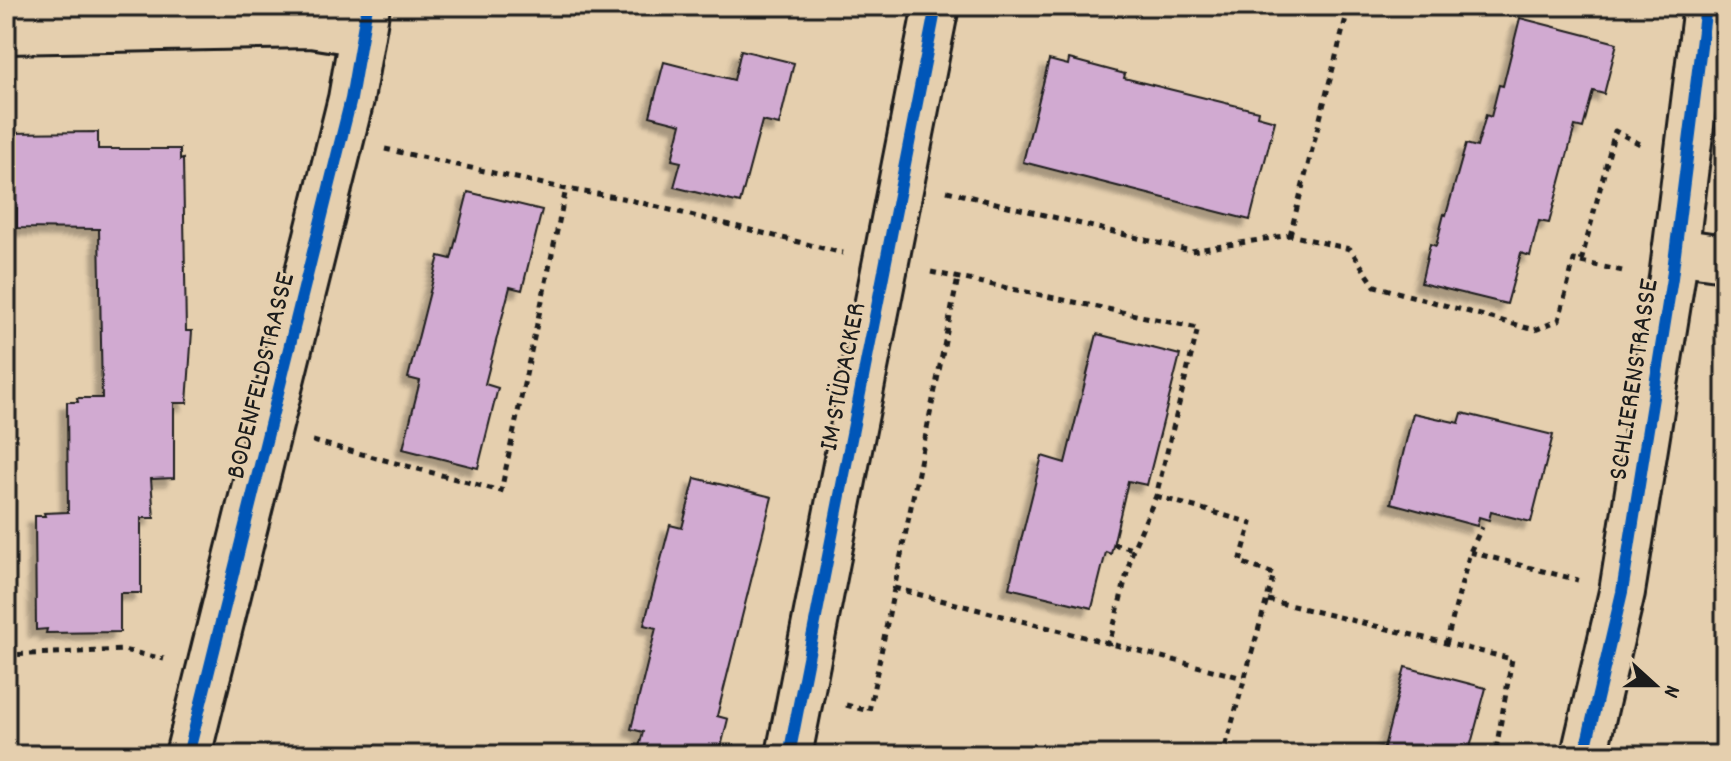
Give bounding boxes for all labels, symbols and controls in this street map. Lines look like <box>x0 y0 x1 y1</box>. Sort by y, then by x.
street label: BODENFELDSTRASSE <box>218 269 308 484</box>
street label: SCHLIERENSTRASSE <box>1600 276 1672 483</box>
street label: IM STÜDACKER <box>811 299 879 455</box>
north arrow <box>1615 645 1695 725</box>
text: N <box>1654 680 1687 702</box>

